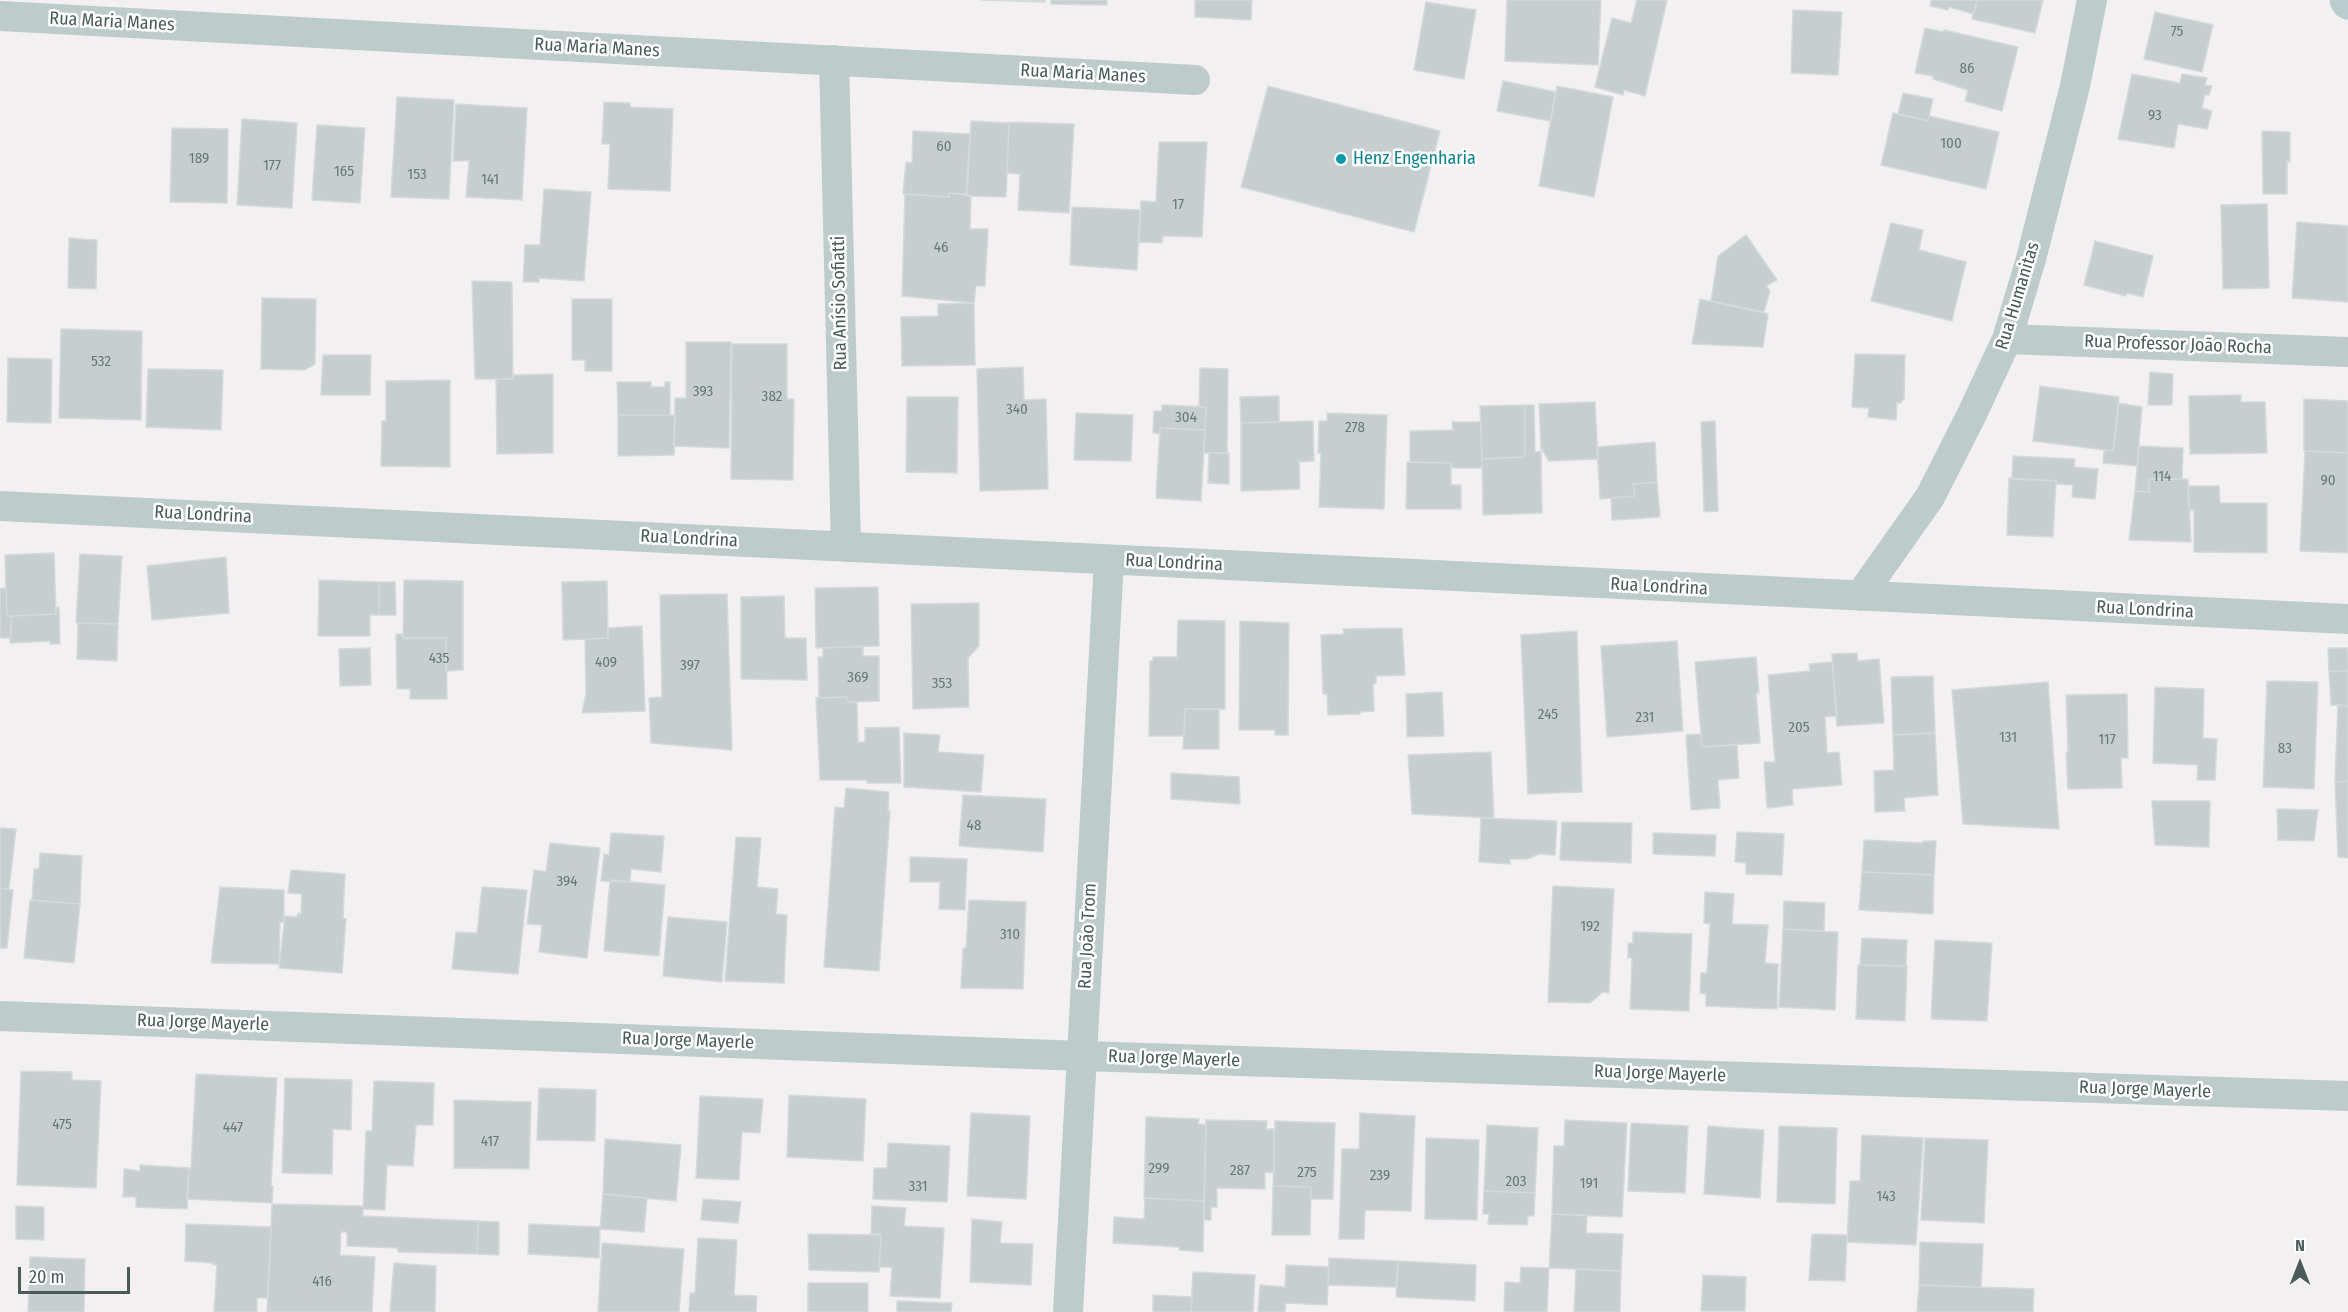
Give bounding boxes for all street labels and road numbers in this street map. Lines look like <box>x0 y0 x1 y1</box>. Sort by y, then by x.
street label: Rua Maria Manes <box>49 8 175 36</box>
street label: Rua Maria Manes <box>534 34 660 62</box>
street label: Rua Maria Manes <box>1020 60 1146 88</box>
street label: Rua Anísio Sofiatti <box>828 236 852 370</box>
street label: Rua Humanitas <box>1991 240 2045 352</box>
street label: Rua Professor João Rocha <box>2084 331 2272 359</box>
street label: Rua Londrina <box>154 502 252 528</box>
street label: Rua Londrina <box>640 526 738 552</box>
street label: Rua Londrina <box>1125 550 1223 576</box>
street label: Rua Londrina <box>1610 574 1708 600</box>
street label: Rua Londrina <box>2096 597 2194 623</box>
street label: Rua João Trom <box>1074 883 1102 989</box>
street label: Rua Jorge Mayerle <box>137 1010 269 1036</box>
street label: Rua Jorge Mayerle <box>622 1028 754 1054</box>
street label: Rua Jorge Mayerle <box>1108 1046 1240 1072</box>
street label: Rua Jorge Mayerle <box>1594 1061 1726 1087</box>
street label: Rua Jorge Mayerle <box>2079 1077 2211 1103</box>

